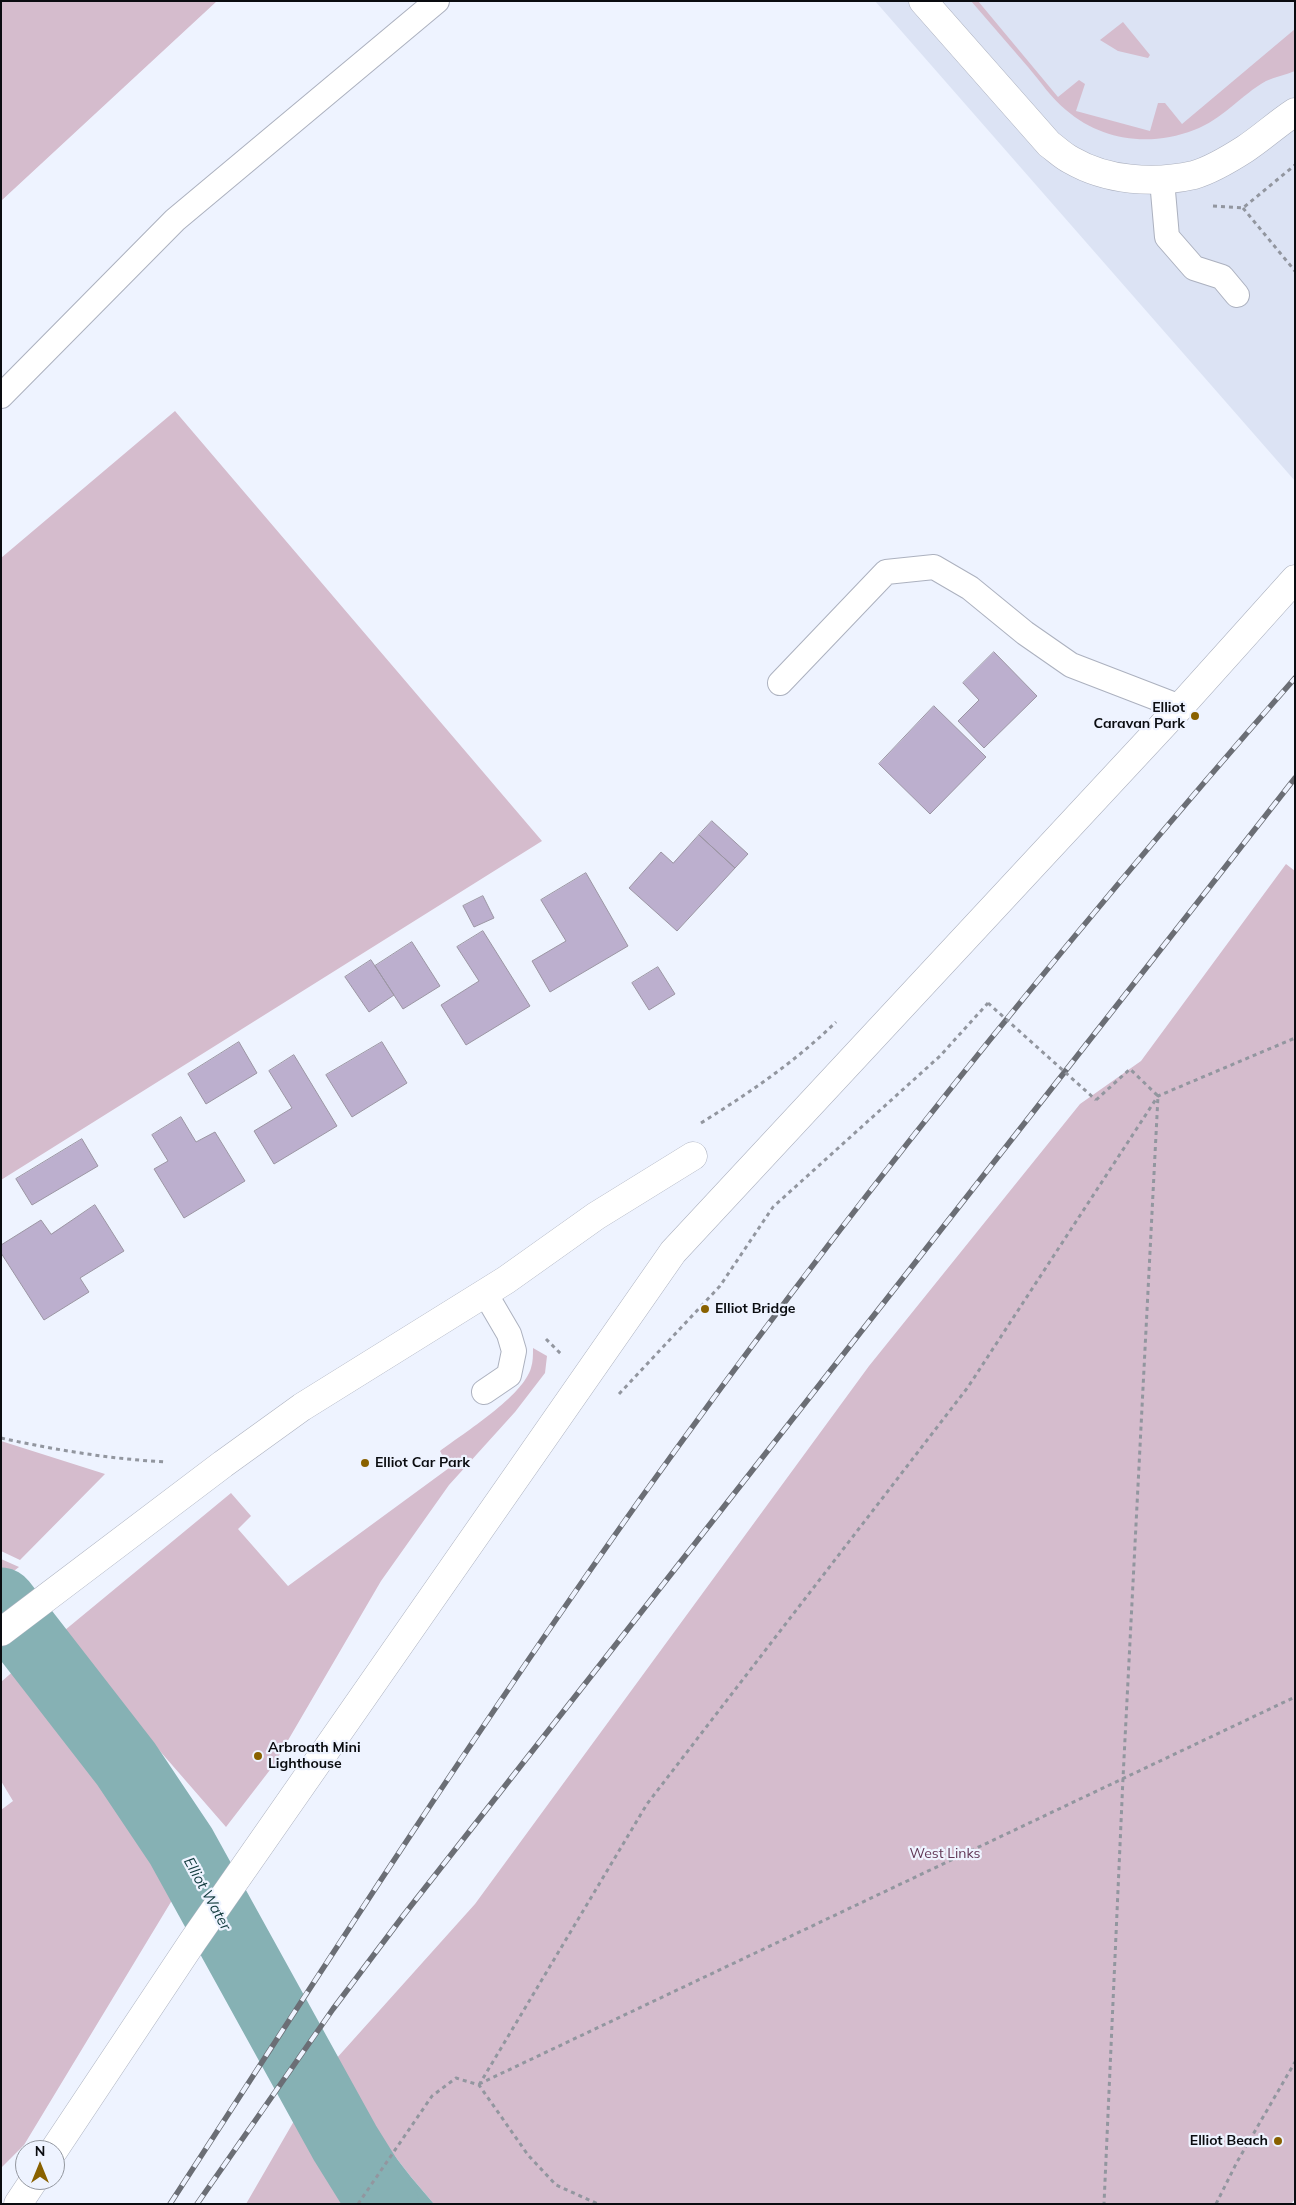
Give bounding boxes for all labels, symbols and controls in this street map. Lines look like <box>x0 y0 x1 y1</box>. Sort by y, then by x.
place label: Elliot Caravan Park <box>1094 700 1185 732</box>
marker: Elliot Caravan Park <box>1189 710 1201 722</box>
place label: Elliot Bridge <box>715 1301 796 1317</box>
marker: Elliot Bridge <box>699 1303 711 1315</box>
place label: Elliot Car Park <box>375 1455 470 1471</box>
marker: Elliot Car Park <box>359 1457 371 1469</box>
place label: Arbroath Mini Lighthouse <box>268 1740 361 1772</box>
marker: Arbroath Mini Lighthouse <box>252 1750 264 1762</box>
park label: West Links <box>910 1846 980 1862</box>
water label: Elliot Water <box>180 1854 234 1934</box>
place label: Elliot Beach <box>1190 2133 1268 2149</box>
marker: Elliot Beach <box>1272 2135 1284 2147</box>
north arrow <box>15 2140 65 2190</box>
text: N <box>35 2142 45 2160</box>

